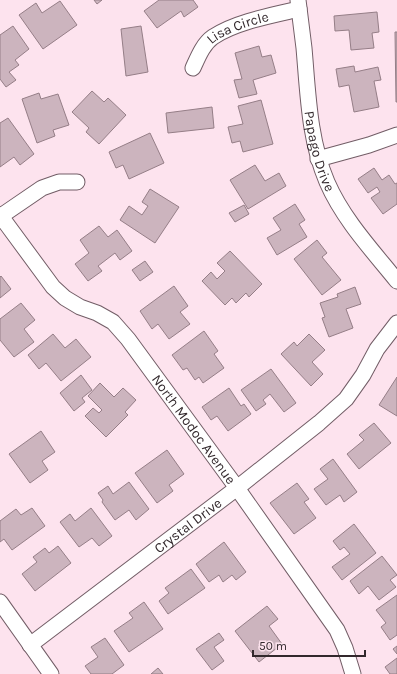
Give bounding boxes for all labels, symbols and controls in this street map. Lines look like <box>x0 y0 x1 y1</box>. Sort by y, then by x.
street label: Lisa Circle <box>203 8 270 47</box>
street label: Papago Drive <box>301 110 339 194</box>
street label: North Modoc Avenue <box>148 371 240 487</box>
street label: Crystal Drive <box>151 494 225 556</box>
scale bar <box>253 632 365 658</box>
text: 50 m <box>259 639 287 653</box>

